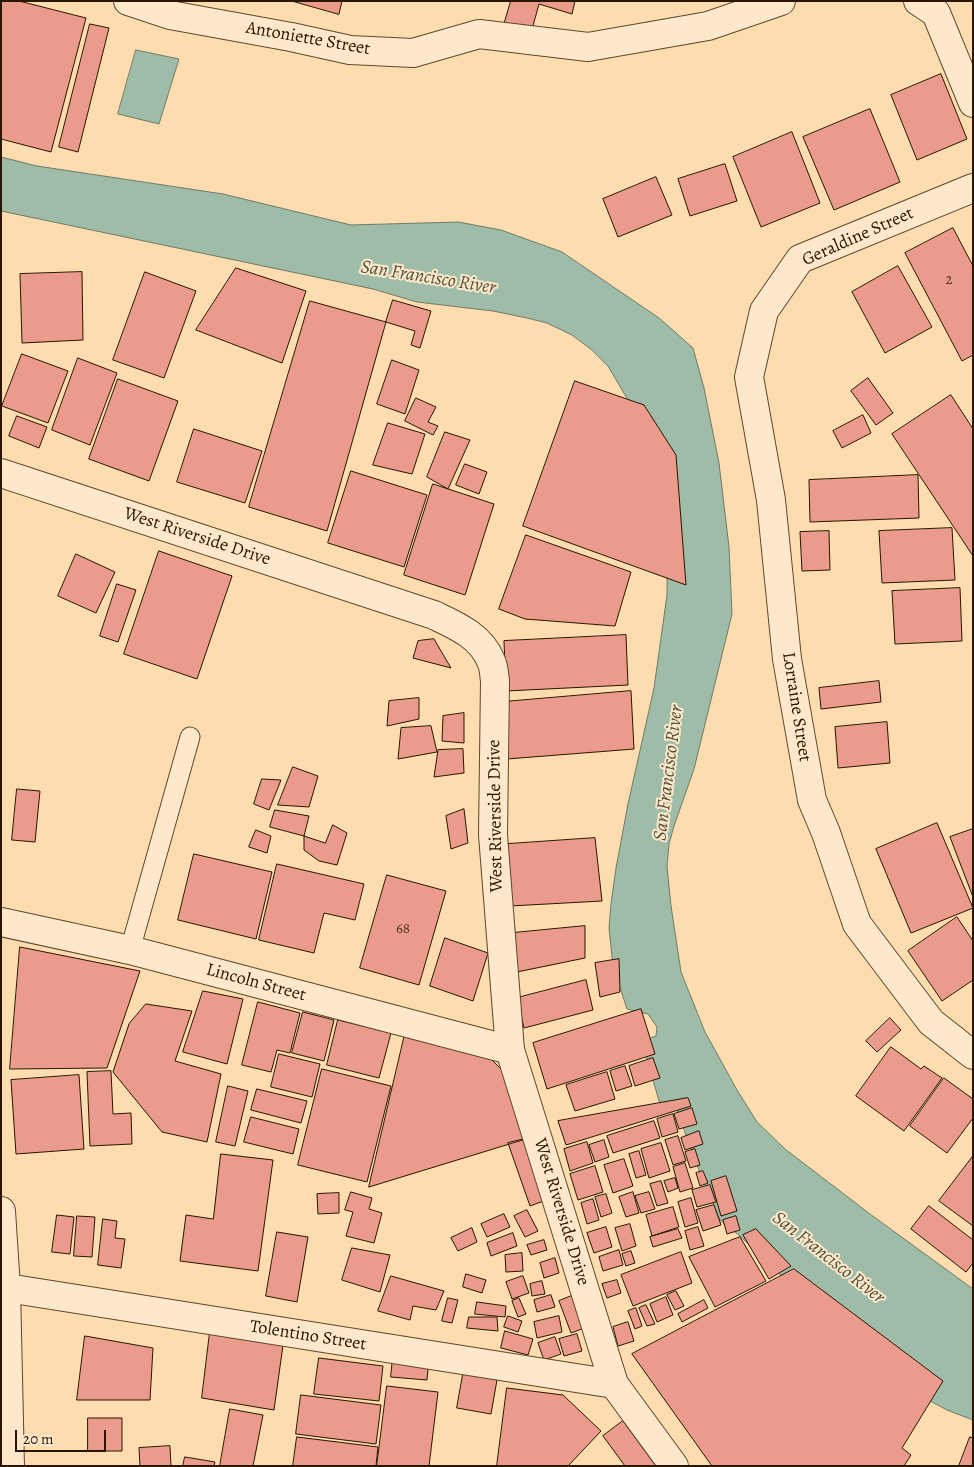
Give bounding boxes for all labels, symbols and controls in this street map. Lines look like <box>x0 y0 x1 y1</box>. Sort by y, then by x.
street label: Antoniette Street <box>244 17 372 61</box>
street label: Geraldine Street <box>799 203 917 271</box>
water label: San Francisco River <box>359 256 497 300</box>
house number: 2 <box>945 271 953 289</box>
street label: West Riverside Drive <box>121 503 273 571</box>
street label: Lorraine Street <box>777 651 815 763</box>
water label: San Francisco River <box>649 704 689 842</box>
street label: West Riverside Drive <box>484 739 508 893</box>
house number: 68 <box>396 920 410 938</box>
street label: Lincoln Street <box>204 959 308 1007</box>
street label: West Riverside Drive <box>528 1136 594 1288</box>
water label: San Francisco River <box>767 1207 889 1309</box>
street label: Tolentino Street <box>248 1316 368 1356</box>
scale bar <box>18 1420 109 1452</box>
text: 20 m <box>23 1429 54 1449</box>

